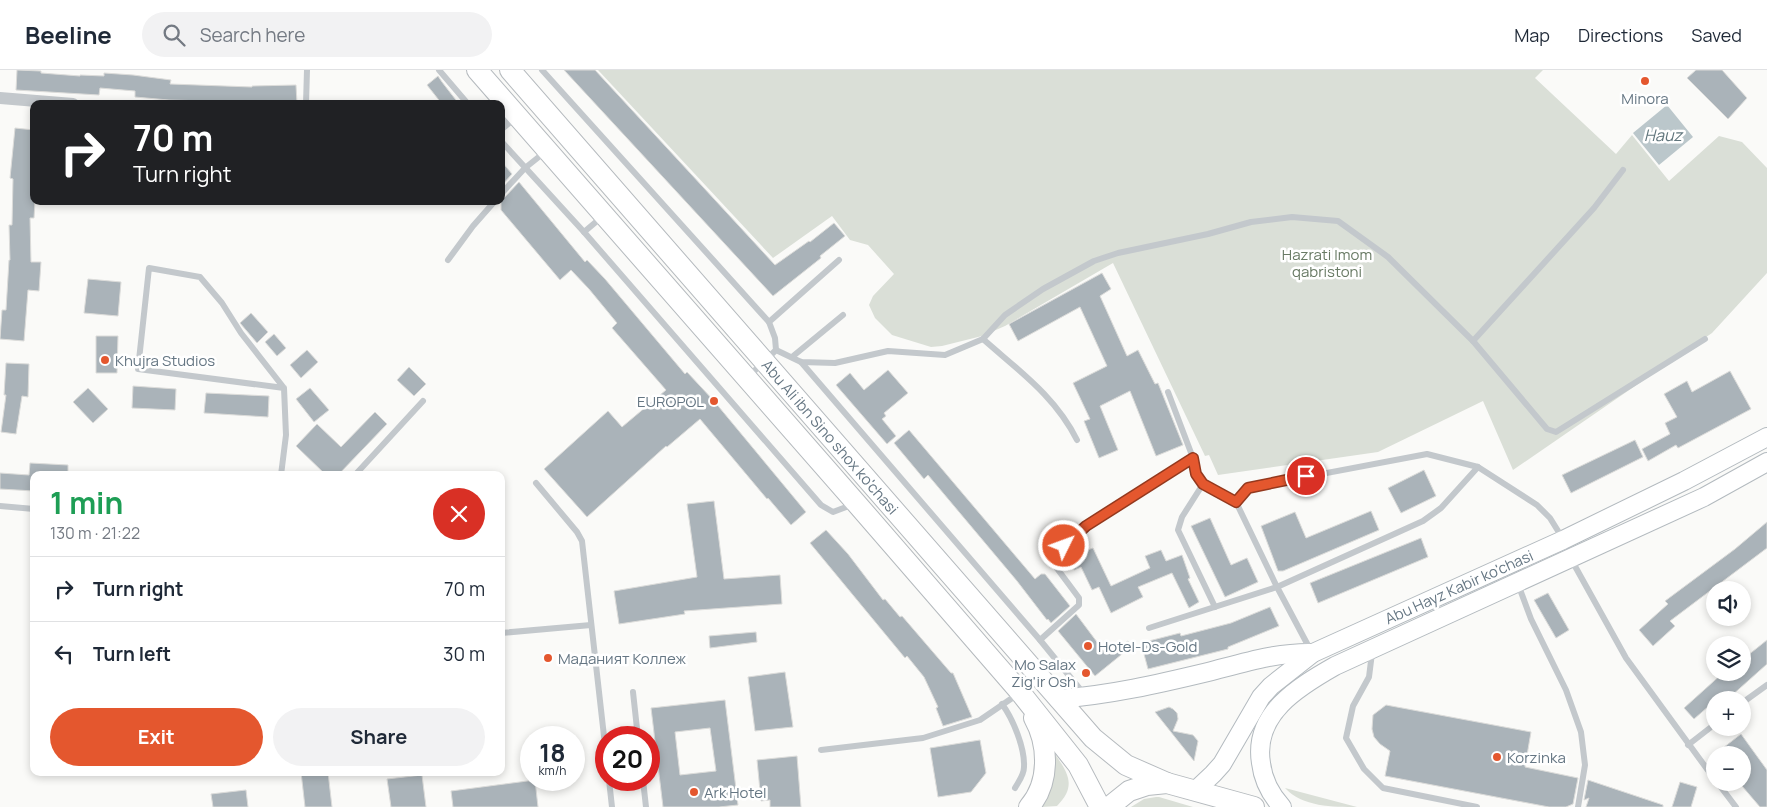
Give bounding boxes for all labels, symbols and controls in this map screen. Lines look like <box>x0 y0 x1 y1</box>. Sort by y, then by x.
search box <box>142 12 492 57</box>
text: Beeline <box>25 18 112 51</box>
icon: search <box>160 21 188 49</box>
text: Search here <box>200 22 305 48</box>
text: Map <box>1514 23 1550 47</box>
text: Directions <box>1578 23 1663 47</box>
text: Saved <box>1691 23 1742 47</box>
marker: Minora <box>1639 75 1651 87</box>
place label: Minora <box>1621 88 1669 109</box>
text: 70 m <box>133 114 213 162</box>
icon: right <box>50 120 115 185</box>
water label: Hauz <box>1644 124 1683 146</box>
text: Turn right <box>133 159 231 189</box>
park label: Hazrati Imom qabristoni <box>1282 244 1372 282</box>
place label: Khujra Studios <box>115 350 215 371</box>
marker: Khujra Studios <box>99 354 111 366</box>
street label: Abu Ali ibn Sino shox ko'chasi <box>757 355 903 519</box>
place label: EUROPOL <box>637 391 704 412</box>
marker: EUROPOL <box>708 395 720 407</box>
pin <box>1285 455 1327 497</box>
icon: arrive <box>1292 462 1320 490</box>
text: 1 min <box>50 482 123 523</box>
button: close <box>433 488 485 540</box>
position arrow <box>1037 519 1089 571</box>
text: 130 m · 21:22 <box>50 522 140 544</box>
street label: Abu Hayz Kabir ko'chasi <box>1382 545 1536 629</box>
icon: right <box>50 575 78 603</box>
text: Turn right <box>93 576 183 602</box>
text: 70 m <box>444 576 485 602</box>
map controls <box>1706 581 1751 791</box>
button: sound <box>1706 581 1751 626</box>
place label: Hotel-Ds-Gold <box>1098 636 1198 657</box>
button: layers <box>1706 636 1751 681</box>
icon: left <box>50 640 78 668</box>
marker: Hotel-Ds-Gold <box>1082 640 1094 652</box>
text: Turn left <box>93 641 171 667</box>
text: 30 m <box>443 641 485 667</box>
place label: Маданият Коллеж <box>558 648 686 669</box>
marker: Маданият Коллеж <box>542 652 554 664</box>
place label: Mo Salax Zig'ir Osh <box>1011 654 1076 692</box>
marker: Mo Salax Zig'ir Osh <box>1080 667 1092 679</box>
button: + <box>1706 691 1751 736</box>
button: Exit <box>50 708 263 766</box>
button: Share <box>273 708 485 766</box>
speed limit sign: 20 <box>595 726 660 791</box>
text: 18 <box>539 735 566 770</box>
button: − <box>1706 746 1751 791</box>
place label: Korzinka <box>1507 747 1566 768</box>
marker: Korzinka <box>1491 751 1503 763</box>
text: km/h <box>539 762 566 779</box>
place label: Ark Hotel <box>704 782 766 803</box>
marker: Ark Hotel <box>688 786 700 798</box>

